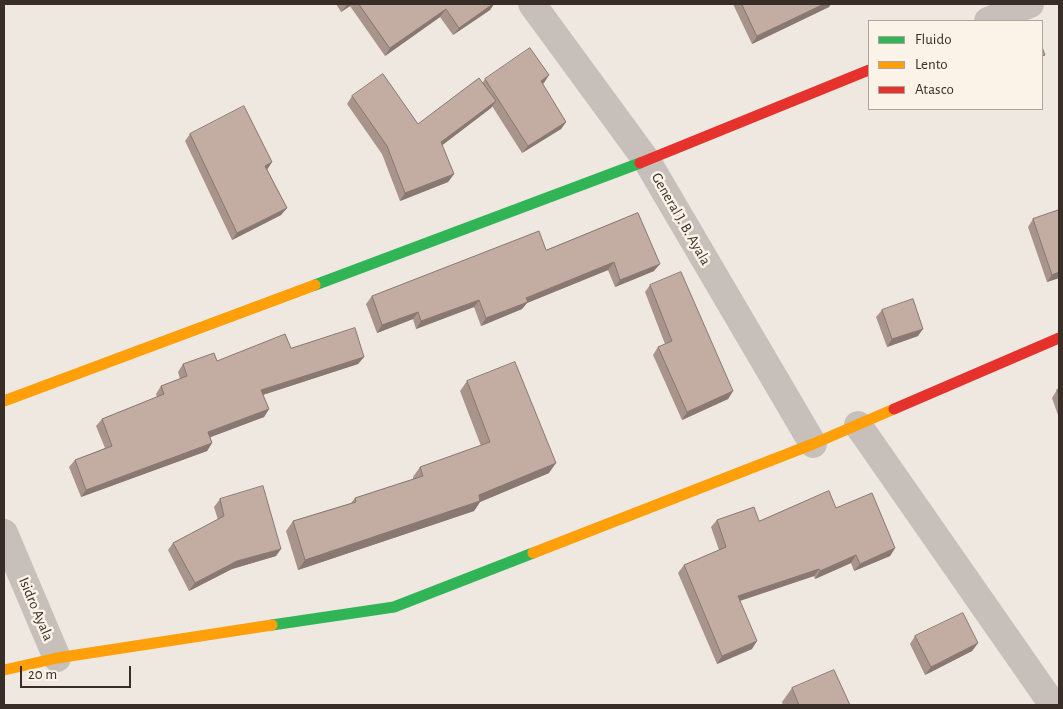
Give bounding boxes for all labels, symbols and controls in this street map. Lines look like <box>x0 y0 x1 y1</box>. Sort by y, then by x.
legend <box>868 20 1043 110</box>
text: Fluido <box>915 32 952 47</box>
text: Lento <box>915 57 948 72</box>
text: Atasco <box>915 82 954 97</box>
street label: General J. B. Ayala <box>647 170 715 268</box>
street label: Isidro Ayala <box>15 574 57 644</box>
scale bar <box>22 656 134 688</box>
text: 20 m <box>28 667 57 682</box>

